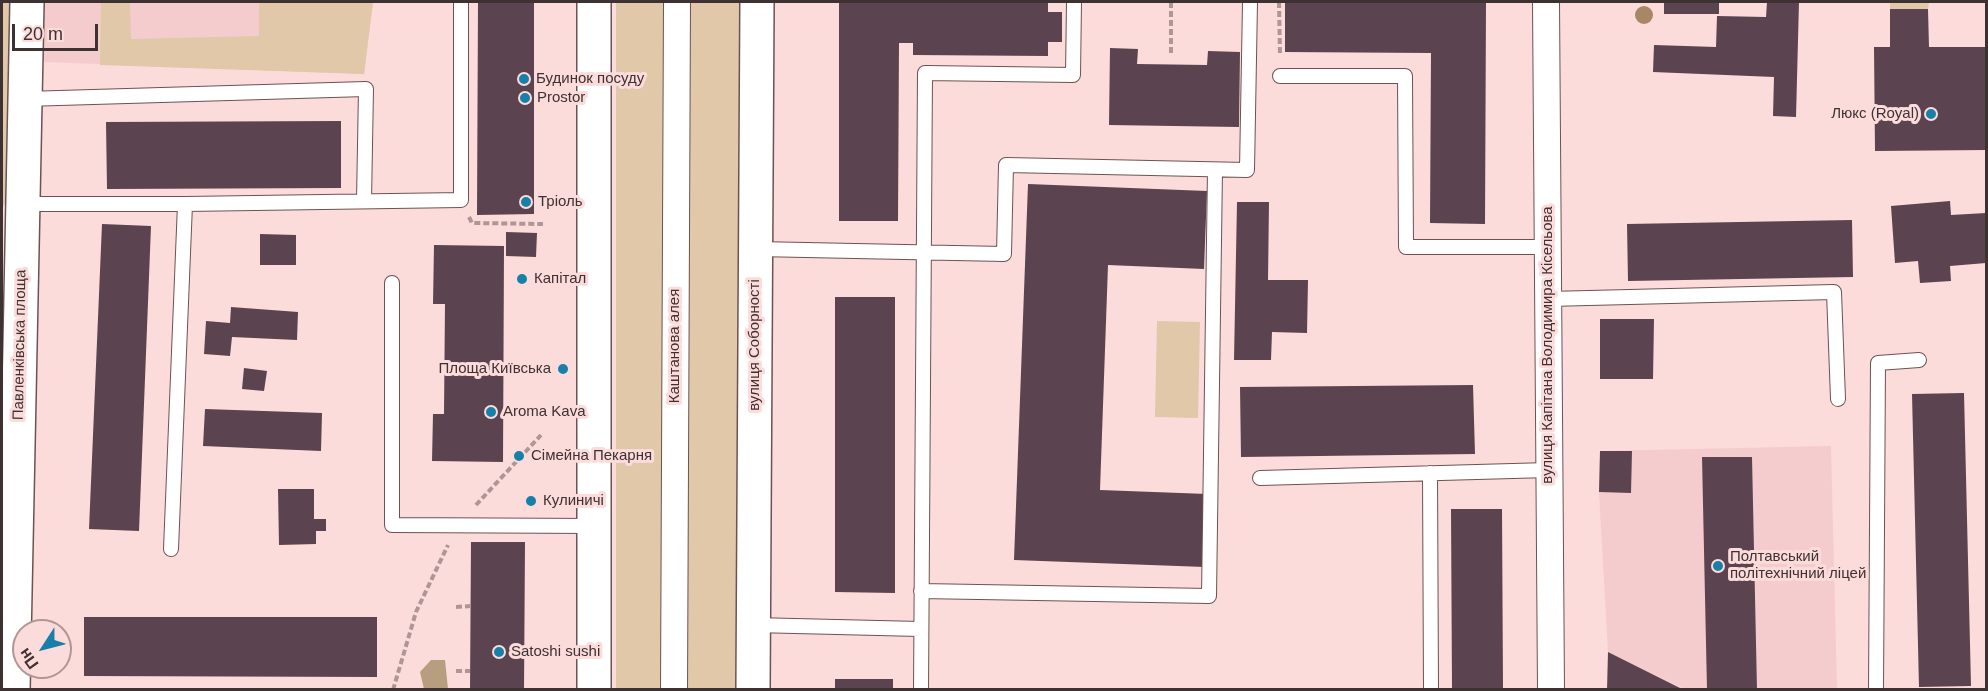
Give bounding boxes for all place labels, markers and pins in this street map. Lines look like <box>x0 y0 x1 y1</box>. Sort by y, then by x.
place label: Будинок посуду <box>536 70 644 88</box>
marker: Будинок посуду <box>517 72 531 86</box>
place label: Prostor <box>537 89 585 107</box>
marker: Prostor <box>518 91 532 105</box>
place label: Люкс (Royal) <box>1831 105 1919 123</box>
marker: Люкс (Royal) <box>1924 107 1938 121</box>
place label: Тріоль <box>538 193 583 211</box>
marker: Тріоль <box>519 195 533 209</box>
place label: Капітал <box>534 270 586 288</box>
marker: Капітал <box>515 272 529 286</box>
place label: Площа Київська <box>438 360 551 378</box>
marker: Площа Київська <box>556 362 570 376</box>
place label: Aroma Kava <box>503 403 586 421</box>
marker: Aroma Kava <box>484 405 498 419</box>
place label: Сімейна Пекарня <box>531 447 652 465</box>
marker: Сімейна Пекарня <box>512 449 526 463</box>
place label: Кулиничі <box>543 492 604 510</box>
marker: Кулиничі <box>524 494 538 508</box>
place label: Полтавський політехнічний ліцей <box>1730 548 1866 583</box>
marker: Полтавський політехнічний ліцей <box>1711 559 1725 573</box>
place label: Satoshi sushi <box>511 643 600 661</box>
marker: Satoshi sushi <box>492 645 506 659</box>

